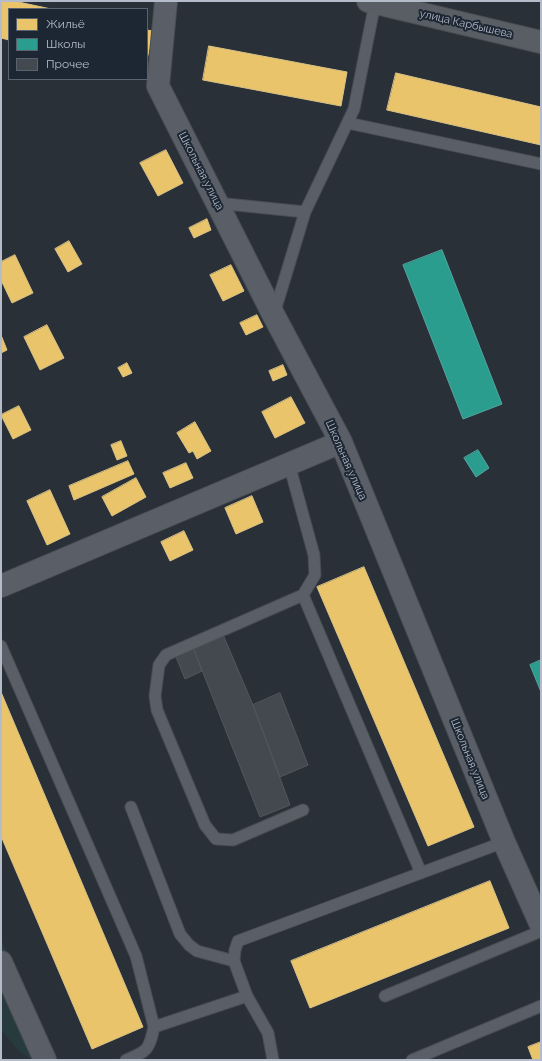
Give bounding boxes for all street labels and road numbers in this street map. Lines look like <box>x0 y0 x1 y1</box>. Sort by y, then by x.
street label: улица Карбышева <box>418 7 514 41</box>
street label: Школьная улица <box>176 130 226 212</box>
street label: Школьная улица <box>322 418 370 502</box>
street label: Школьная улица <box>448 717 492 801</box>

